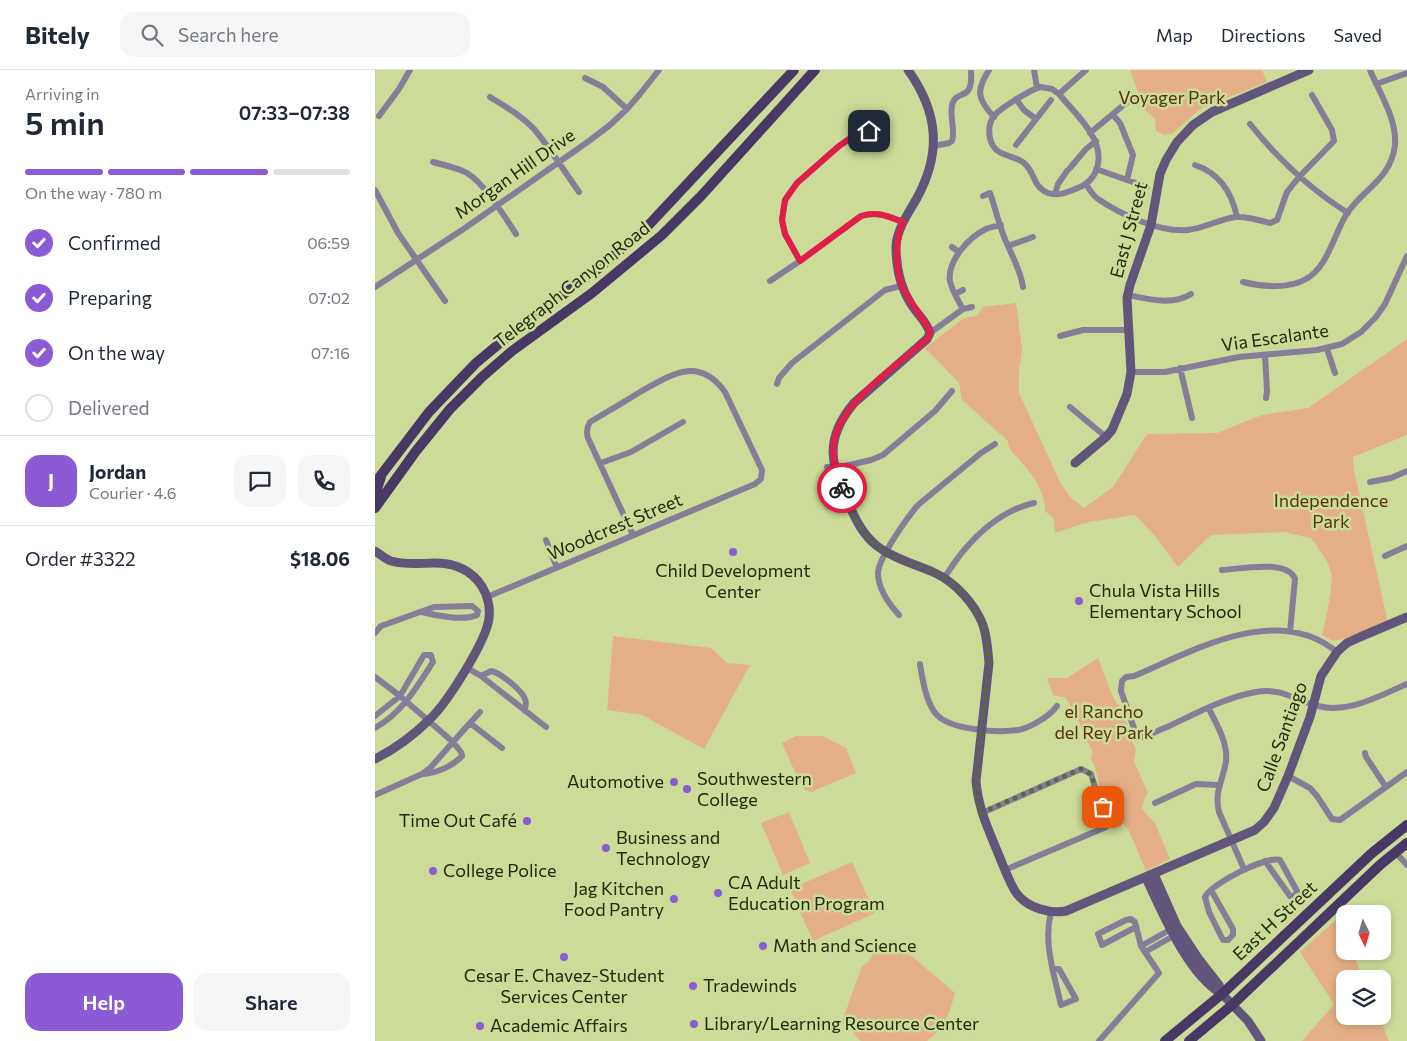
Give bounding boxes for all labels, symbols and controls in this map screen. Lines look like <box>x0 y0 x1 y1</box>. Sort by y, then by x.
search box <box>120 12 470 57</box>
text: Bitely <box>25 20 90 49</box>
icon: search <box>138 21 166 49</box>
text: Search here <box>178 23 278 46</box>
text: Map <box>1156 24 1193 46</box>
text: Directions <box>1221 24 1305 46</box>
text: Saved <box>1333 24 1382 46</box>
text: Arriving in <box>25 84 99 103</box>
park label: Voyager Park <box>1118 86 1226 108</box>
text: 07:33–07:38 <box>239 101 350 124</box>
text: 5 min <box>25 102 105 142</box>
pin <box>848 110 890 152</box>
icon: home <box>855 117 883 145</box>
street label: Morgan Hill Drive <box>450 123 579 223</box>
street label: East J Street <box>1105 179 1151 280</box>
text: On the way · 780 m <box>25 183 162 202</box>
street label: Telegraph Canyon Road <box>489 217 654 352</box>
icon: check <box>25 229 53 257</box>
text: Confirmed <box>68 231 161 254</box>
text: 06:59 <box>307 233 350 252</box>
icon: check <box>25 284 53 312</box>
text: Preparing <box>68 286 152 309</box>
text: 07:02 <box>308 288 350 307</box>
street label: Via Escalante <box>1220 319 1330 355</box>
icon: check <box>25 339 53 367</box>
text: On the way <box>68 341 165 364</box>
text: 07:16 <box>311 343 350 362</box>
text: Delivered <box>68 396 149 419</box>
button: chat <box>234 455 286 507</box>
button: phone <box>298 455 350 507</box>
text: Jordan <box>89 460 146 483</box>
courier <box>817 463 867 513</box>
text: J <box>48 469 54 492</box>
icon: bike <box>828 474 856 502</box>
text: Courier · 4.6 <box>89 483 176 502</box>
street label: Woodcrest Street <box>544 488 685 564</box>
park label: Independence Park <box>1274 489 1388 532</box>
marker: Child Development Center <box>727 546 739 558</box>
text: Order #3322 <box>25 547 136 570</box>
text: $18.06 <box>290 547 350 570</box>
place label: Child Development Center <box>655 559 811 602</box>
place label: Chula Vista Hills Elementary School <box>1089 579 1242 622</box>
marker: Chula Vista Hills Elementary School <box>1073 595 1085 607</box>
street label: Calle Santiago <box>1251 678 1311 795</box>
park label: el Rancho del Rey Park <box>1054 700 1154 743</box>
place label: Southwestern College <box>697 767 812 810</box>
place label: Automotive <box>567 770 664 792</box>
marker: Automotive <box>668 776 680 788</box>
marker: Southwestern College <box>681 783 693 795</box>
pin <box>1082 786 1124 828</box>
icon: bag <box>1089 793 1117 821</box>
place label: Time Out Café <box>399 809 517 831</box>
marker: Time Out Café <box>521 815 533 827</box>
place label: Business and Technology <box>616 826 720 869</box>
marker: Business and Technology <box>600 842 612 854</box>
place label: College Police <box>443 859 557 881</box>
marker: College Police <box>427 865 439 877</box>
place label: CA Adult Education Program <box>728 871 885 914</box>
street label: East H Street <box>1228 876 1321 965</box>
place label: Jag Kitchen Food Pantry <box>564 877 664 920</box>
marker: CA Adult Education Program <box>712 887 724 899</box>
marker: Jag Kitchen Food Pantry <box>668 893 680 905</box>
north arrow <box>1336 905 1391 960</box>
map controls <box>1336 905 1391 1025</box>
place label: Math and Science <box>773 934 916 956</box>
marker: Math and Science <box>757 940 769 952</box>
marker: Cesar E. Chavez-Student Services Center <box>558 951 570 963</box>
place label: Cesar E. Chavez-Student Services Center <box>464 964 664 1007</box>
button: layers <box>1336 970 1391 1025</box>
button: Help <box>25 973 183 1031</box>
button: Share <box>193 973 350 1031</box>
place label: Tradewinds <box>703 974 797 996</box>
marker: Tradewinds <box>687 980 699 992</box>
place label: Library/Learning Resource Center <box>704 1012 979 1034</box>
place label: Academic Affairs <box>490 1014 628 1036</box>
marker: Library/Learning Resource Center <box>688 1018 700 1030</box>
marker: Academic Affairs <box>474 1020 486 1032</box>

